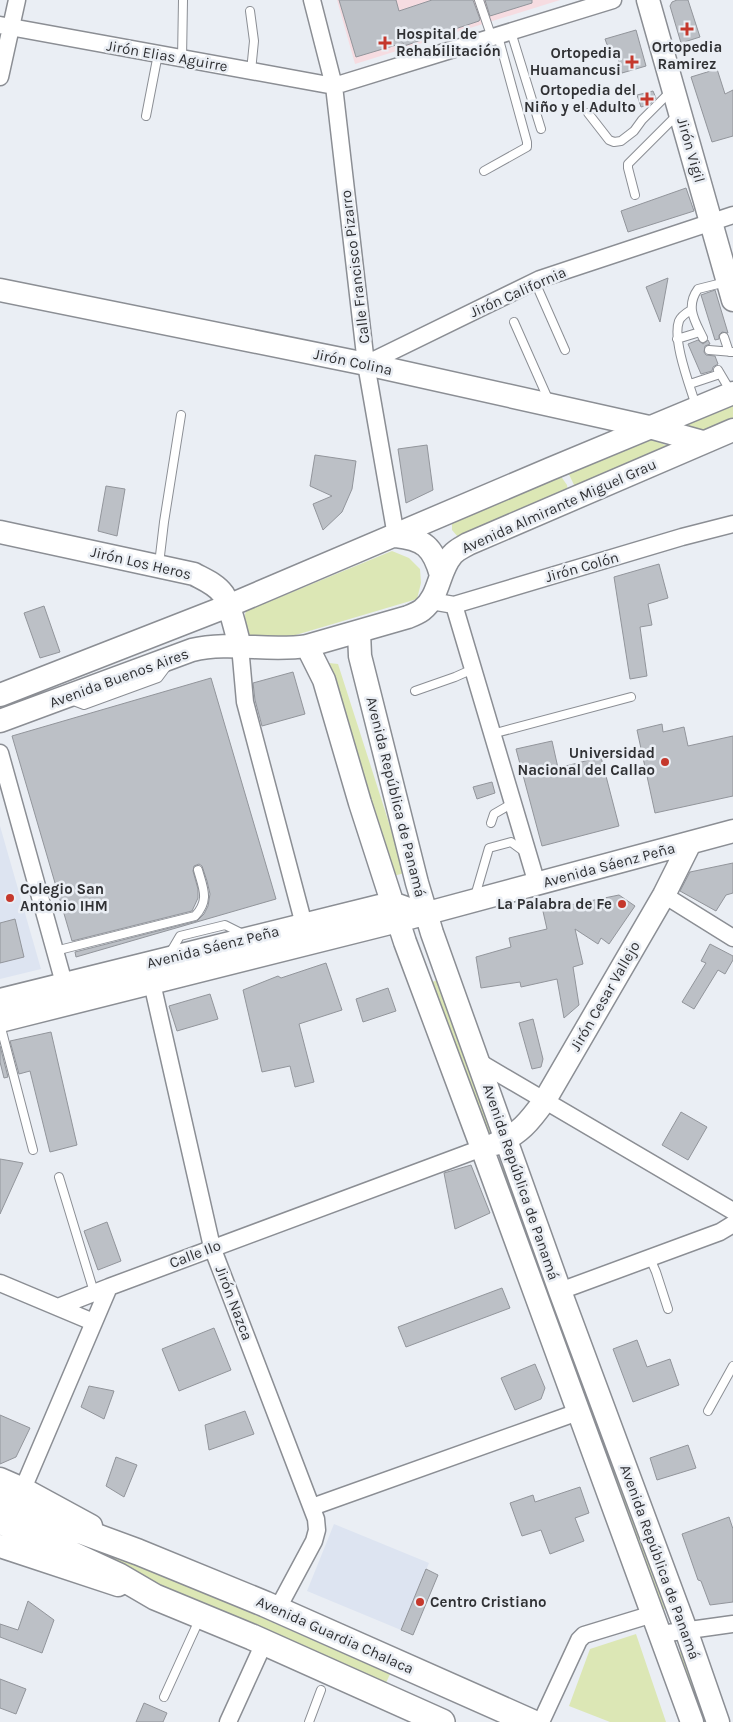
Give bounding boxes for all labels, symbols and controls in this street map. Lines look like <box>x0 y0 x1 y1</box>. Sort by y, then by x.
marker: Ortopedia Ramirez <box>680 22 694 36</box>
place label: Hospital de Rehabilitación <box>396 25 501 60</box>
street label: Jirón Elias Aguirre <box>105 36 229 76</box>
marker: Hospital de Rehabilitación <box>378 36 392 50</box>
place label: Ortopedia Ramirez <box>652 38 722 73</box>
place label: Ortopedia Huamancusi <box>530 44 621 79</box>
marker: Ortopedia Huamancusi <box>625 55 639 69</box>
place label: Ortopedia del Niño y el Adulto <box>524 81 636 116</box>
marker: Ortopedia del Niño y el Adulto <box>640 92 654 106</box>
street label: Jirón Vigil <box>673 115 709 185</box>
street label: Calle Francisco Pizarro <box>337 189 373 345</box>
street label: Jirón California <box>467 263 569 321</box>
street label: Jirón Colina <box>312 345 394 379</box>
street label: Avenida Almirante Miguel Grau <box>459 455 659 557</box>
street label: Jirón Los Heros <box>89 543 193 583</box>
street label: Jirón Colón <box>543 548 621 586</box>
street label: Avenida Buenos Aires <box>47 644 191 712</box>
street label: Avenida República de Panamá <box>362 695 430 899</box>
place label: Universidad Nacional del Callao <box>517 744 655 779</box>
marker: Universidad Nacional del Callao <box>659 756 671 768</box>
street label: Avenida Sáenz Peña <box>541 839 677 891</box>
place label: Colegio San Antonio IHM <box>20 880 108 915</box>
marker: Colegio San Antonio IHM <box>4 892 16 904</box>
place label: La Palabra de Fe <box>497 895 612 913</box>
marker: La Palabra de Fe <box>616 898 628 910</box>
street label: Avenida Sáenz Peña <box>145 922 281 972</box>
street label: Jirón Cesar Vallejo <box>566 938 644 1054</box>
street label: Avenida República de Panamá <box>479 1082 563 1282</box>
street label: Calle Ilo <box>167 1236 223 1272</box>
street label: Jirón Nazca <box>212 1263 256 1343</box>
street label: Avenida República de Panamá <box>616 1462 704 1662</box>
street label: Avenida Guardia Chalaca <box>254 1592 416 1678</box>
place label: Centro Cristiano <box>430 1593 547 1611</box>
marker: Centro Cristiano <box>414 1596 426 1608</box>

